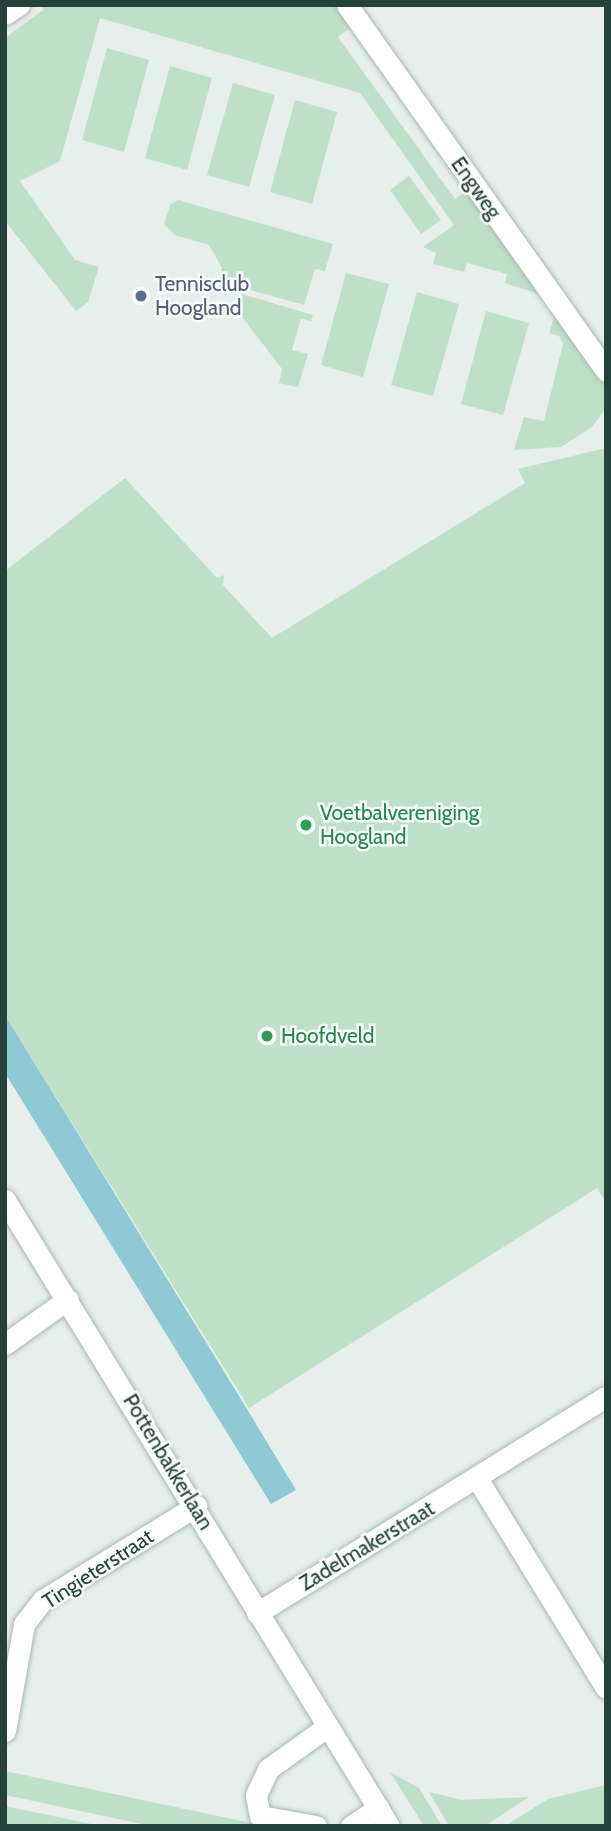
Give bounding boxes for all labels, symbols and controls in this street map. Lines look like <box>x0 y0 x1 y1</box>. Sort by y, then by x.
street label: Engweg <box>446 152 506 224</box>
place label: Tennisclub Hoogland <box>155 271 249 321</box>
marker: Tennisclub Hoogland <box>133 288 149 304</box>
place label: Voetbalvereniging Hoogland <box>320 800 479 850</box>
marker: Voetbalvereniging Hoogland <box>298 817 314 833</box>
place label: Hoofdveld <box>281 1023 374 1049</box>
marker: Hoofdveld <box>259 1028 275 1044</box>
street label: Pottenbakkerlaan <box>118 1389 218 1535</box>
street label: Zadelmakerstraat <box>295 1496 439 1596</box>
street label: Tingieterstraat <box>38 1524 158 1614</box>

